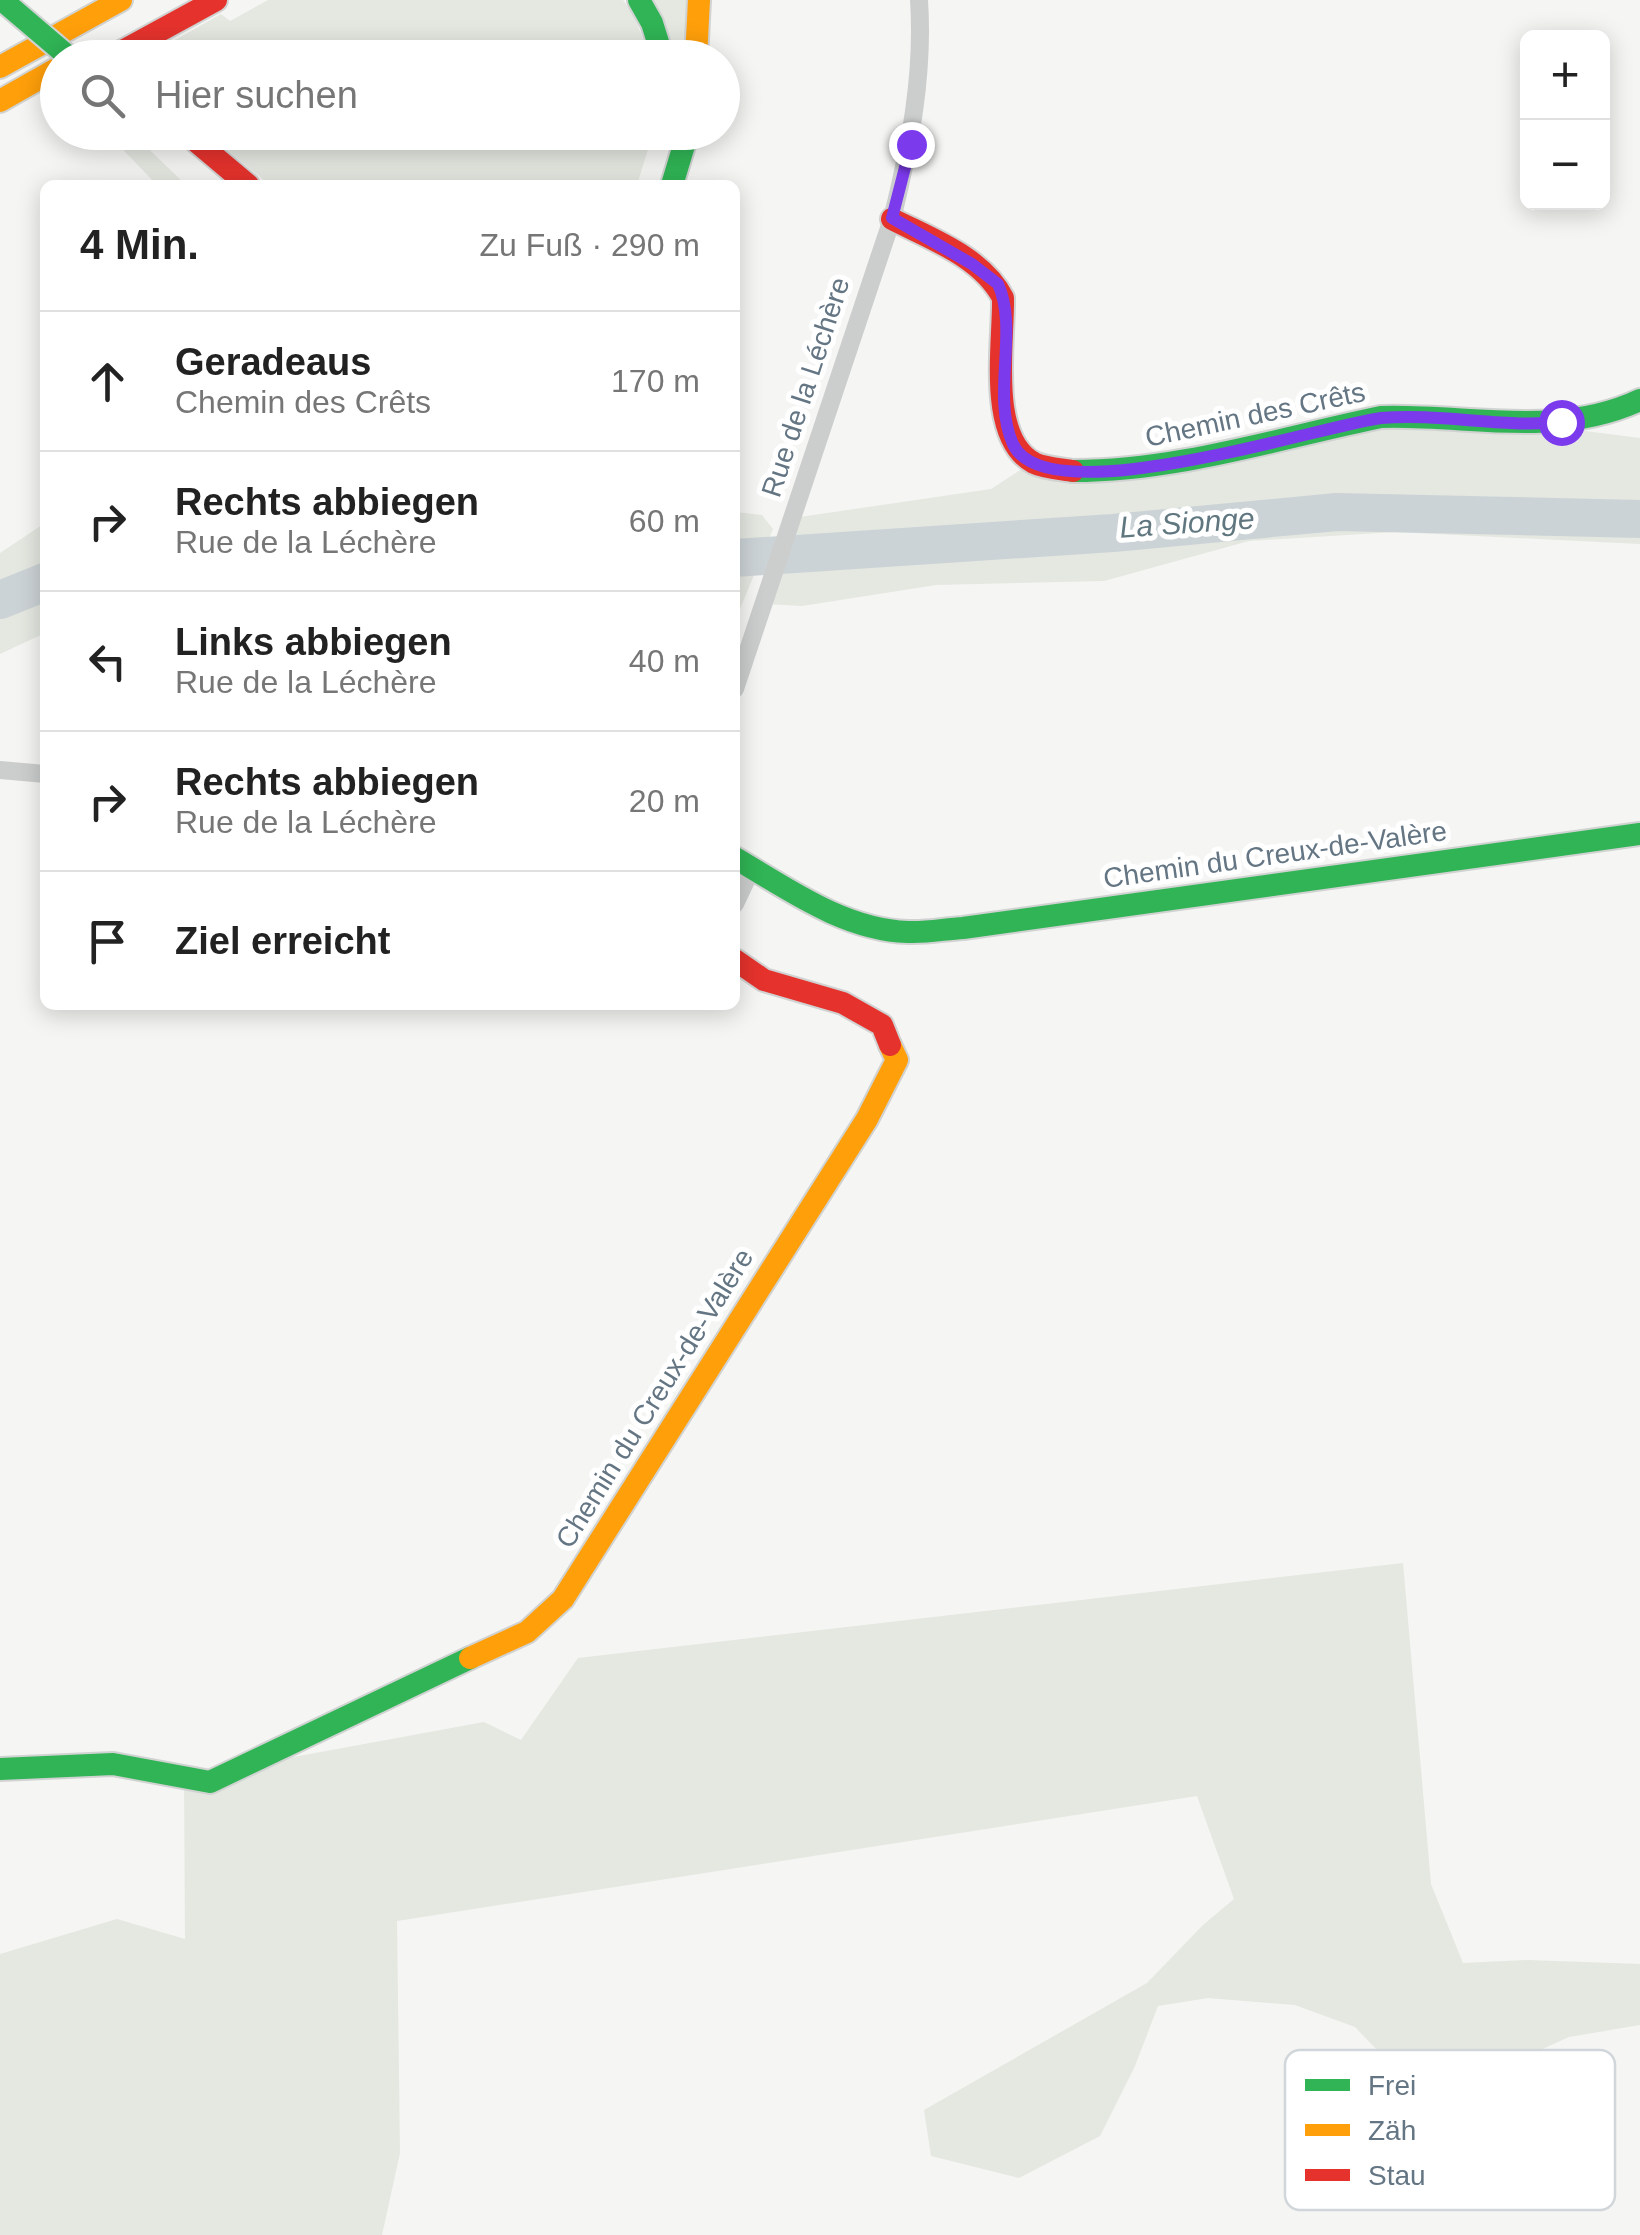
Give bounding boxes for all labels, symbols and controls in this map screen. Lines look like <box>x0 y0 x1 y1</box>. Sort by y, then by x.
map controls <box>1520 30 1610 210</box>
button: + <box>1520 30 1610 120</box>
search box <box>40 40 740 150</box>
icon: search <box>75 68 130 123</box>
text: Hier suchen <box>155 74 358 116</box>
button: − <box>1520 120 1610 210</box>
route end <box>889 122 935 168</box>
text: 4 Min. <box>80 221 199 268</box>
text: Zu Fuß · 290 m <box>480 227 700 263</box>
street label: Rue de la Léchère <box>755 274 856 501</box>
text: Geradeaus <box>175 341 371 383</box>
icon: ahead <box>80 354 135 409</box>
text: 170 m <box>611 363 700 399</box>
street label: Chemin des Crêts <box>1142 376 1368 453</box>
text: Chemin des Crêts <box>175 384 431 420</box>
route start <box>1539 400 1585 446</box>
text: Rechts abbiegen <box>175 481 479 523</box>
icon: right <box>80 494 135 549</box>
water label: La Sionge <box>1118 501 1256 544</box>
text: 60 m <box>629 503 700 539</box>
text: Rue de la Léchère <box>175 524 437 560</box>
text: Links abbiegen <box>175 621 452 663</box>
icon: left <box>80 634 135 689</box>
text: 40 m <box>629 643 700 679</box>
text: Rue de la Léchère <box>175 664 437 700</box>
text: Rechts abbiegen <box>175 761 479 803</box>
icon: right <box>80 774 135 829</box>
text: 20 m <box>629 783 700 819</box>
text: Rue de la Léchère <box>175 804 437 840</box>
street label: Chemin du Creux-de-Valère <box>1101 815 1449 894</box>
icon: arrive <box>80 914 135 969</box>
text: Ziel erreicht <box>175 920 390 962</box>
street label: Chemin du Creux-de-Valère <box>549 1243 759 1553</box>
legend <box>1285 2050 1615 2210</box>
text: Frei <box>1368 2070 1416 2101</box>
text: Zäh <box>1368 2115 1416 2146</box>
text: Stau <box>1368 2160 1426 2191</box>

